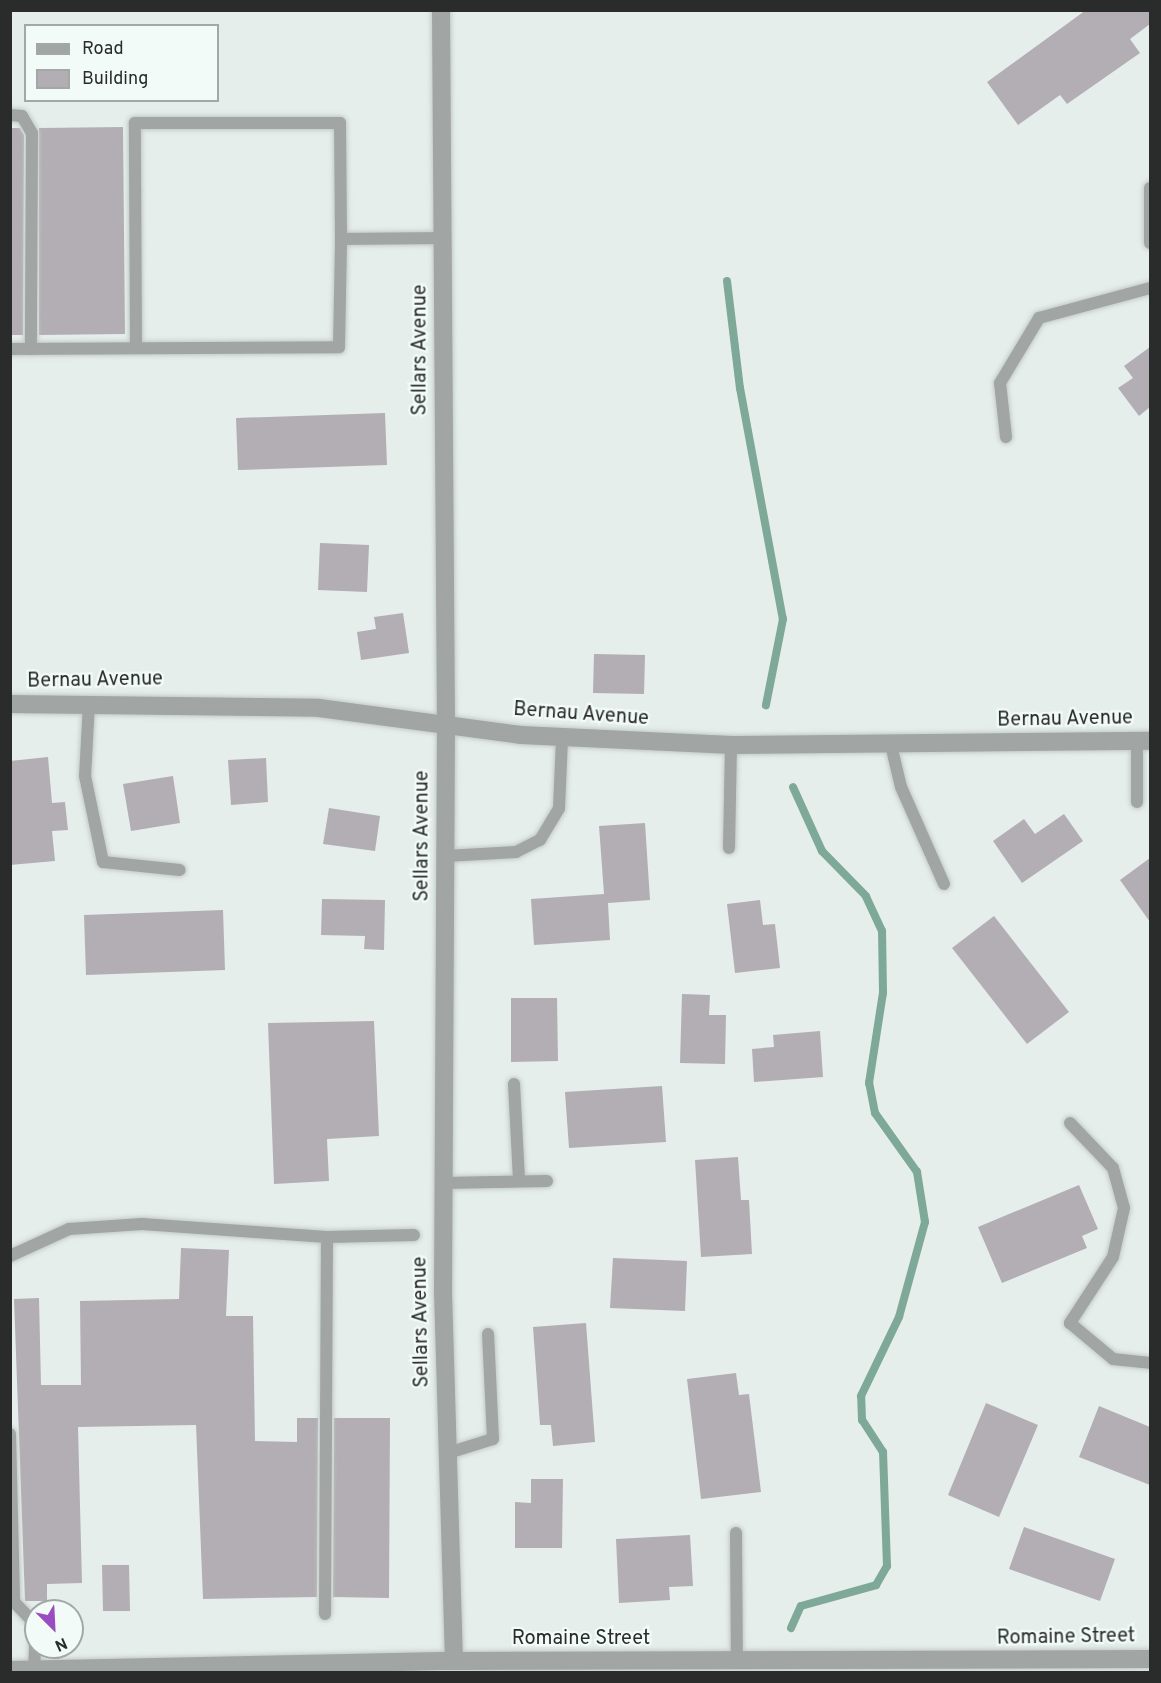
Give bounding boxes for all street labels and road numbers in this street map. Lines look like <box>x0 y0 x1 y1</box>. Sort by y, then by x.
street label: Sellars Avenue <box>409 284 433 416</box>
street label: Bernau Avenue <box>26 668 164 694</box>
street label: Bernau Avenue <box>512 698 650 732</box>
street label: Bernau Avenue <box>996 707 1134 733</box>
street label: Sellars Avenue <box>411 770 435 902</box>
street label: Sellars Avenue <box>409 1256 435 1388</box>
street label: Romaine Street <box>997 1625 1135 1651</box>
street label: Romaine Street <box>512 1627 650 1651</box>

